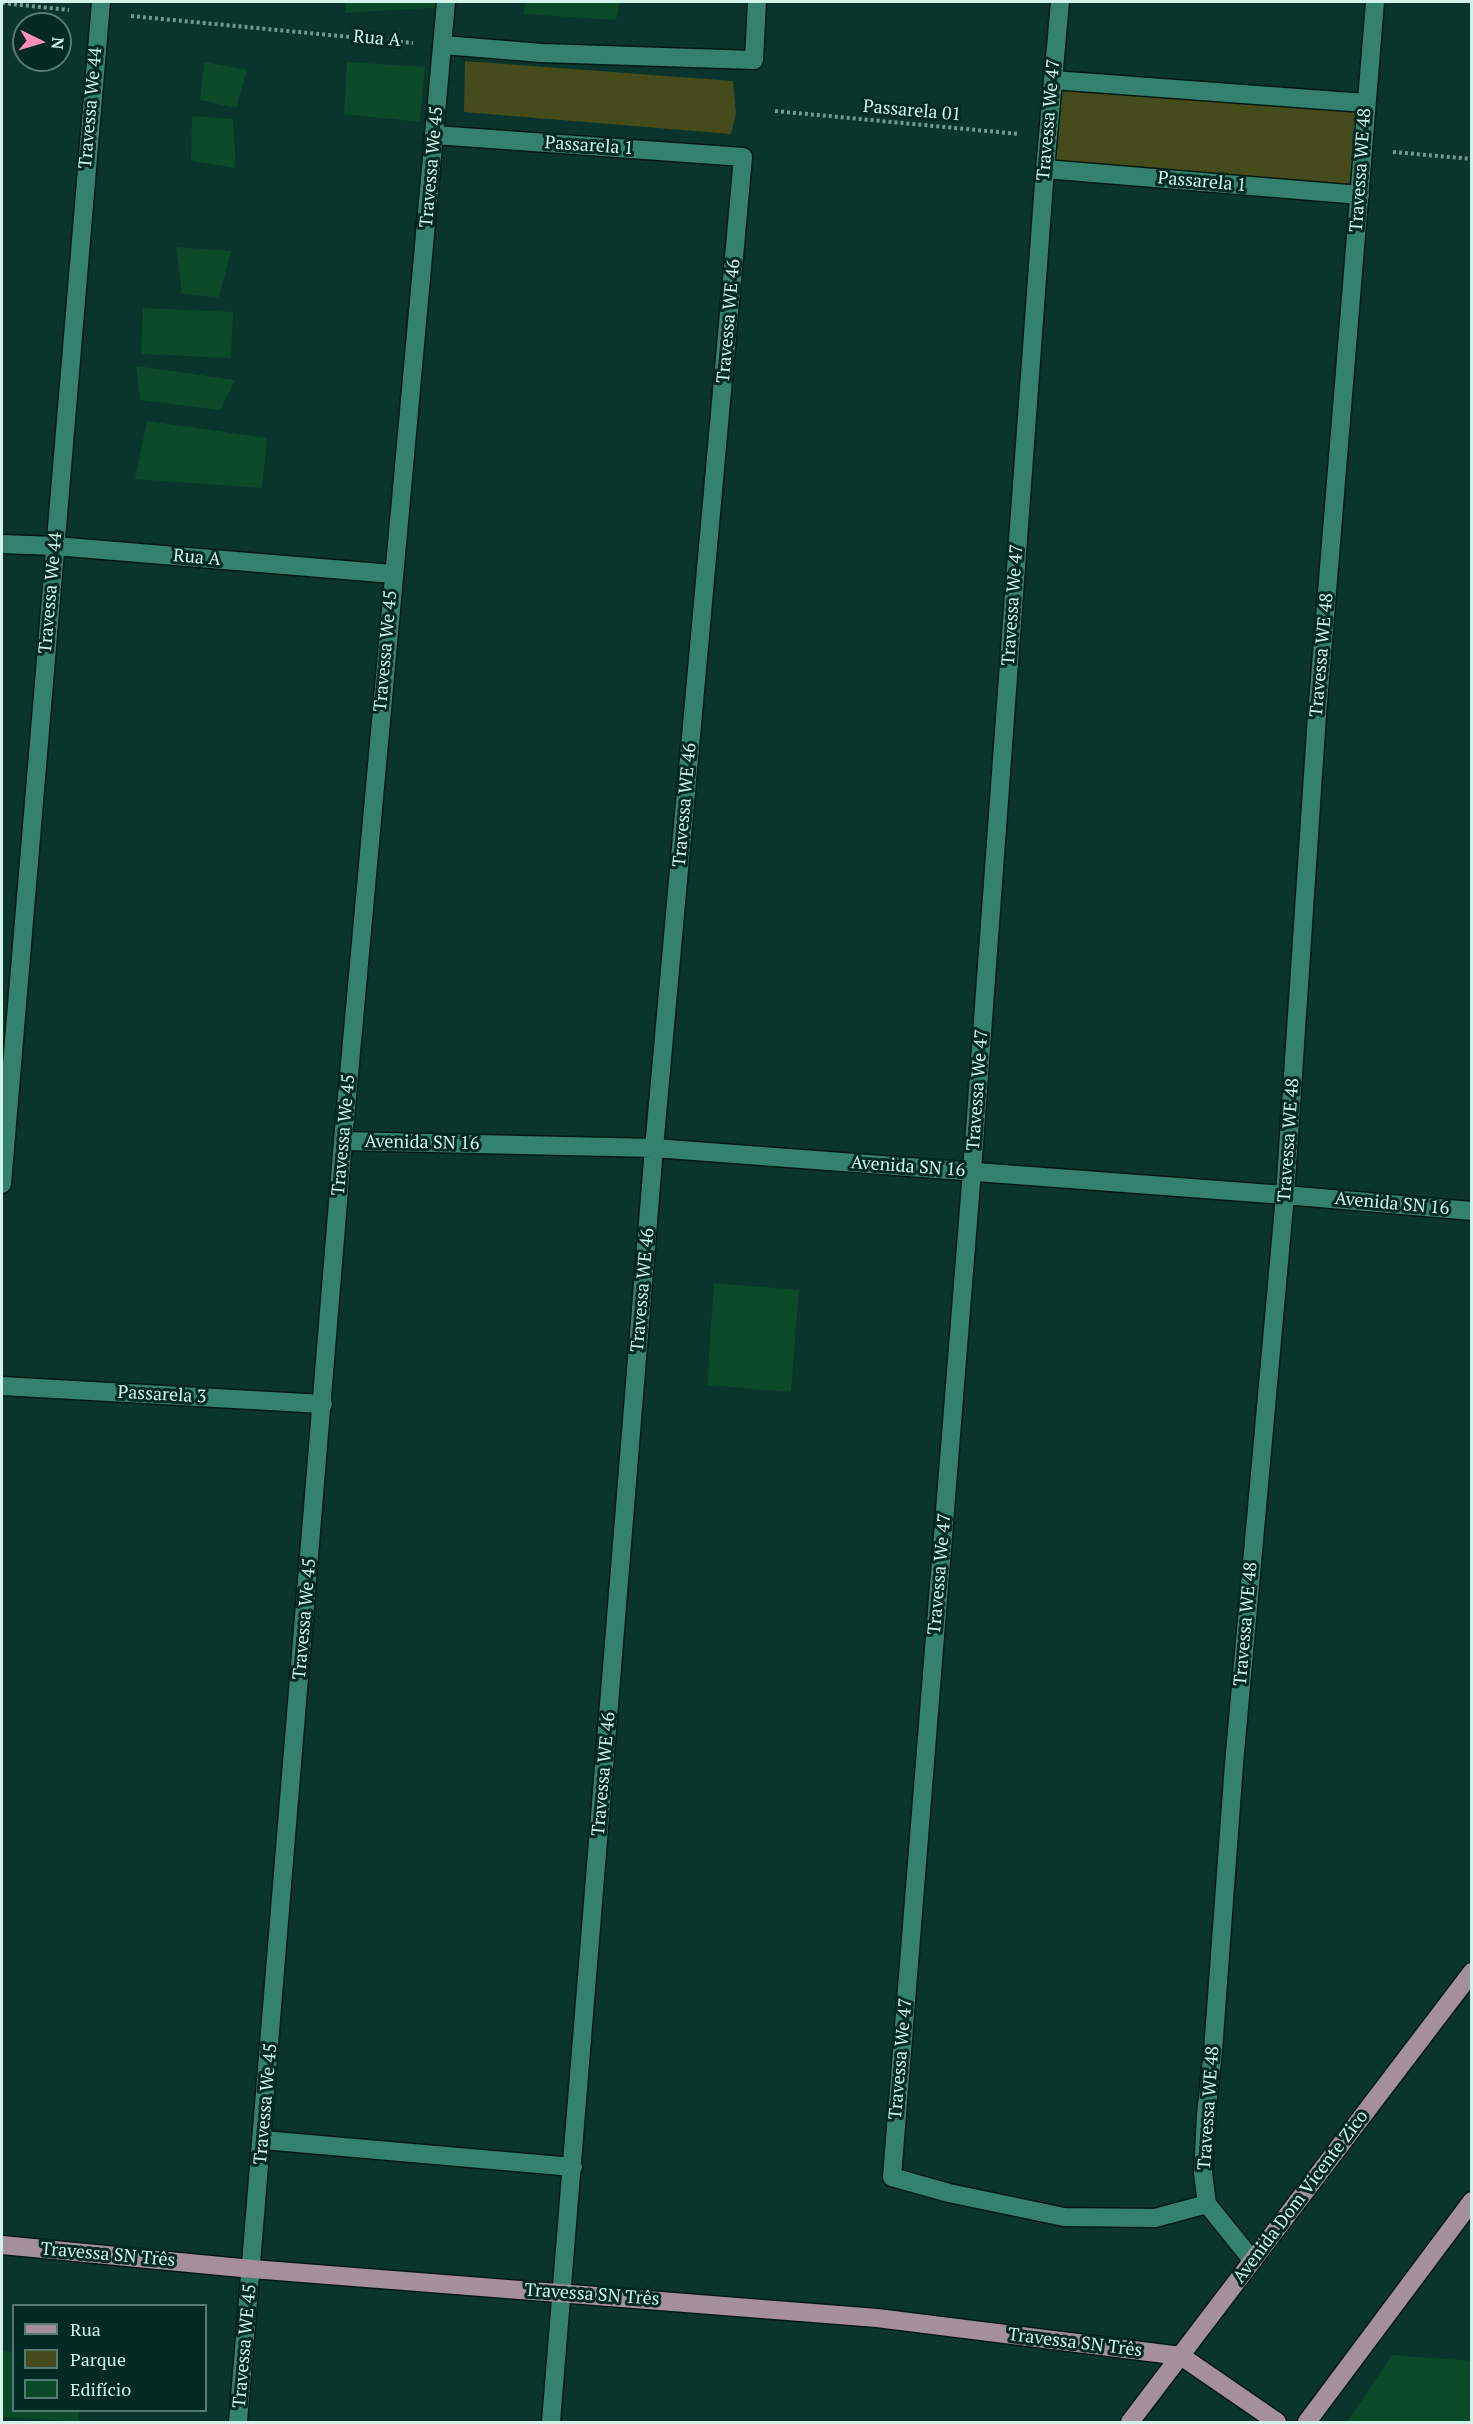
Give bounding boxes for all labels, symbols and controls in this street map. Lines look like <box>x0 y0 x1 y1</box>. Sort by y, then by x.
north arrow <box>12 12 72 72</box>
street label: Rua A <box>352 26 402 52</box>
text: N <box>46 36 69 50</box>
street label: Travessa We 44 <box>75 46 107 170</box>
street label: Travessa We 47 <box>1033 58 1065 182</box>
street label: Passarela 01 <box>862 96 962 126</box>
street label: Travessa We 45 <box>416 105 448 229</box>
street label: Travessa WE 48 <box>1346 107 1376 233</box>
street label: Passarela 1 <box>544 132 634 160</box>
street label: Passarela 1 <box>1157 167 1247 197</box>
street label: Travessa WE 46 <box>713 258 745 384</box>
street label: Travessa We 44 <box>35 531 67 655</box>
street label: Travessa We 47 <box>998 544 1028 666</box>
street label: Rua A <box>172 545 222 571</box>
street label: Travessa We 45 <box>370 589 402 713</box>
street label: Travessa WE 48 <box>1306 592 1338 718</box>
street label: Travessa WE 46 <box>669 742 701 868</box>
street label: Travessa We 47 <box>963 1029 993 1151</box>
street label: Travessa We 45 <box>328 1073 360 1197</box>
street label: Travessa WE 48 <box>1274 1077 1304 1203</box>
street label: Avenida SN 16 <box>364 1131 480 1155</box>
street label: Avenida SN 16 <box>850 1152 966 1182</box>
street label: Avenida SN 16 <box>1334 1188 1450 1220</box>
street label: Travessa WE 46 <box>627 1227 659 1353</box>
street label: Passarela 3 <box>117 1382 207 1408</box>
street label: Travessa We 47 <box>924 1512 956 1636</box>
street label: Travessa We 45 <box>289 1557 321 1681</box>
street label: Travessa WE 48 <box>1230 1561 1262 1687</box>
street label: Travessa WE 46 <box>588 1711 620 1837</box>
street label: Travessa We 47 <box>885 1997 917 2121</box>
street label: Travessa We 45 <box>250 2042 282 2166</box>
street label: Travessa WE 48 <box>1194 2045 1224 2171</box>
street label: Avenida Dom Vicente Zico <box>1229 2106 1373 2288</box>
street label: Travessa SN Três <box>40 2238 176 2272</box>
street label: Travessa SN Três <box>524 2280 660 2310</box>
street label: Travessa WE 45 <box>229 2283 261 2409</box>
legend <box>12 2304 207 2412</box>
text: Rua <box>70 2317 101 2341</box>
street label: Travessa SN Três <box>1007 2324 1143 2362</box>
text: Parque <box>70 2347 126 2371</box>
text: Edifício <box>70 2377 131 2401</box>

